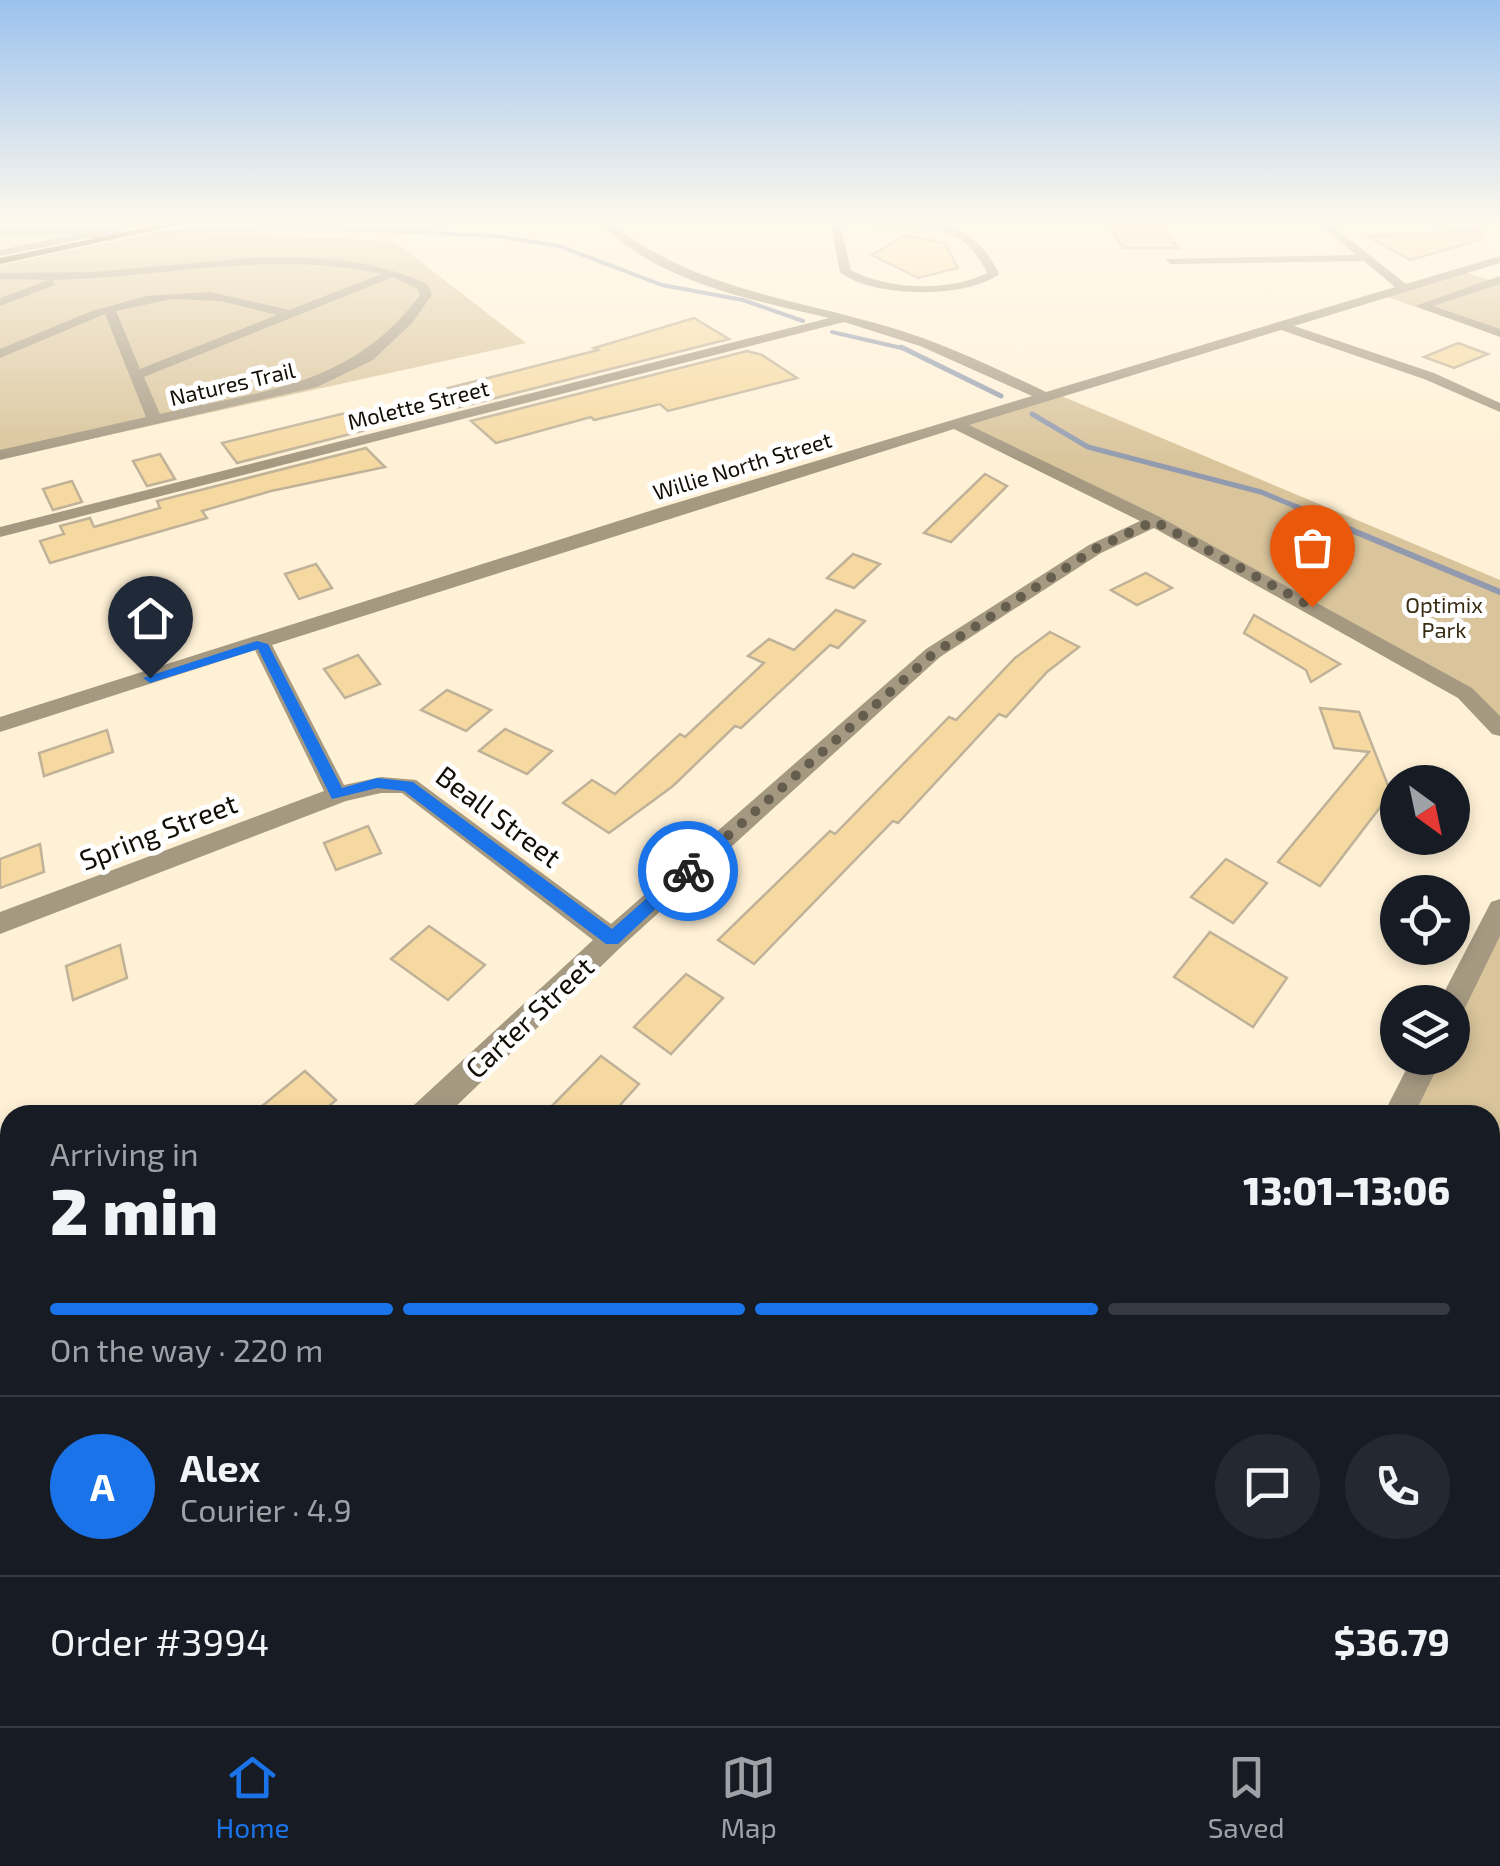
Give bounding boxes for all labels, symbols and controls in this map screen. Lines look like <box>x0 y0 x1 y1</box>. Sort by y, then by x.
street label: Natures Trail <box>167 356 298 410</box>
street label: Molette Street <box>345 374 491 434</box>
street label: Willie North Street <box>649 425 835 505</box>
pin <box>1270 505 1355 608</box>
icon: bag <box>1285 520 1340 575</box>
pin <box>108 576 193 679</box>
icon: home <box>123 591 178 646</box>
park label: Optimix Park <box>1405 591 1483 642</box>
street label: Beall Street <box>430 758 568 874</box>
north arrow <box>1380 765 1470 855</box>
map controls <box>1380 765 1470 1075</box>
street label: Spring Street <box>74 785 242 877</box>
courier <box>638 821 738 921</box>
icon: bike <box>661 844 716 899</box>
button: locate <box>1380 875 1470 965</box>
street label: Carter Street <box>458 949 600 1085</box>
button: layers <box>1380 985 1470 1075</box>
text: Arriving in <box>50 1134 199 1172</box>
text: 13:01–13:06 <box>1243 1167 1450 1213</box>
text: 2 min <box>50 1170 218 1248</box>
text: On the way · 220 m <box>50 1330 323 1368</box>
button: chat <box>1215 1434 1320 1539</box>
button: phone <box>1345 1434 1450 1539</box>
text: Alex <box>180 1444 260 1490</box>
text: A <box>90 1463 115 1509</box>
text: Courier · 4.9 <box>180 1490 352 1528</box>
text: Order #3994 <box>50 1618 269 1664</box>
text: $36.79 <box>1333 1618 1450 1664</box>
tab: Home <box>215 1750 290 1844</box>
tab: Map <box>721 1750 777 1844</box>
tab: Saved <box>1208 1750 1285 1844</box>

